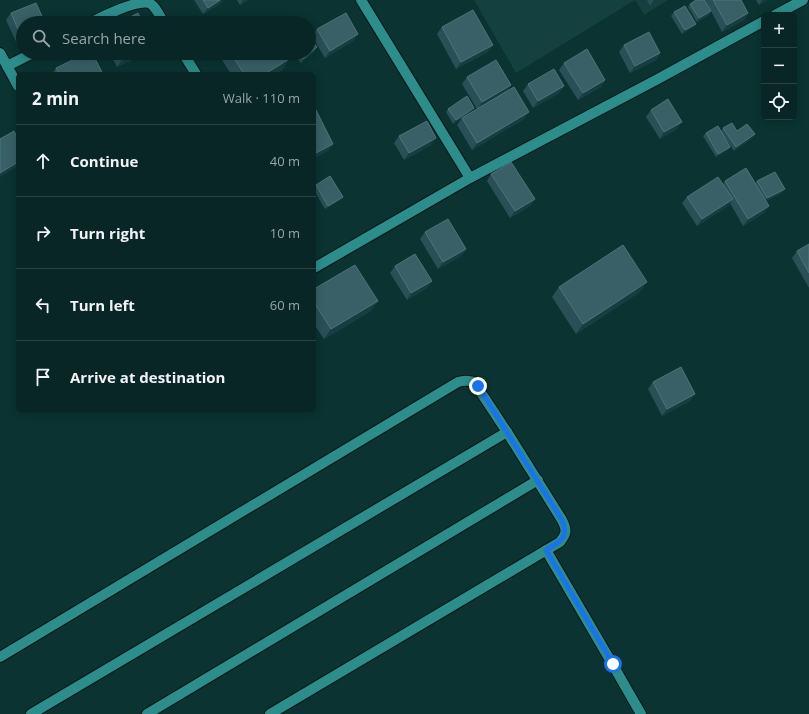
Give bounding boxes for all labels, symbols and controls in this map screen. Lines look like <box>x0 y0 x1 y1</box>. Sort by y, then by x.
map controls <box>761 12 797 120</box>
button: + <box>761 12 797 48</box>
search box <box>16 16 316 60</box>
icon: search <box>30 27 52 49</box>
text: Search here <box>62 28 146 48</box>
button: − <box>761 48 797 84</box>
button: locate <box>761 84 797 120</box>
text: 2 min <box>32 87 79 110</box>
text: Walk · 110 m <box>223 89 300 107</box>
icon: ahead <box>32 150 54 172</box>
text: Continue <box>70 151 138 171</box>
text: 40 m <box>270 152 300 170</box>
icon: right <box>32 222 54 244</box>
text: Turn right <box>70 223 145 243</box>
text: 10 m <box>270 224 300 242</box>
icon: left <box>32 294 54 316</box>
text: Turn left <box>70 295 135 315</box>
text: 60 m <box>270 296 300 314</box>
icon: arrive <box>32 366 54 388</box>
text: Arrive at destination <box>70 367 225 387</box>
route end <box>469 377 487 395</box>
route start <box>604 655 622 673</box>

